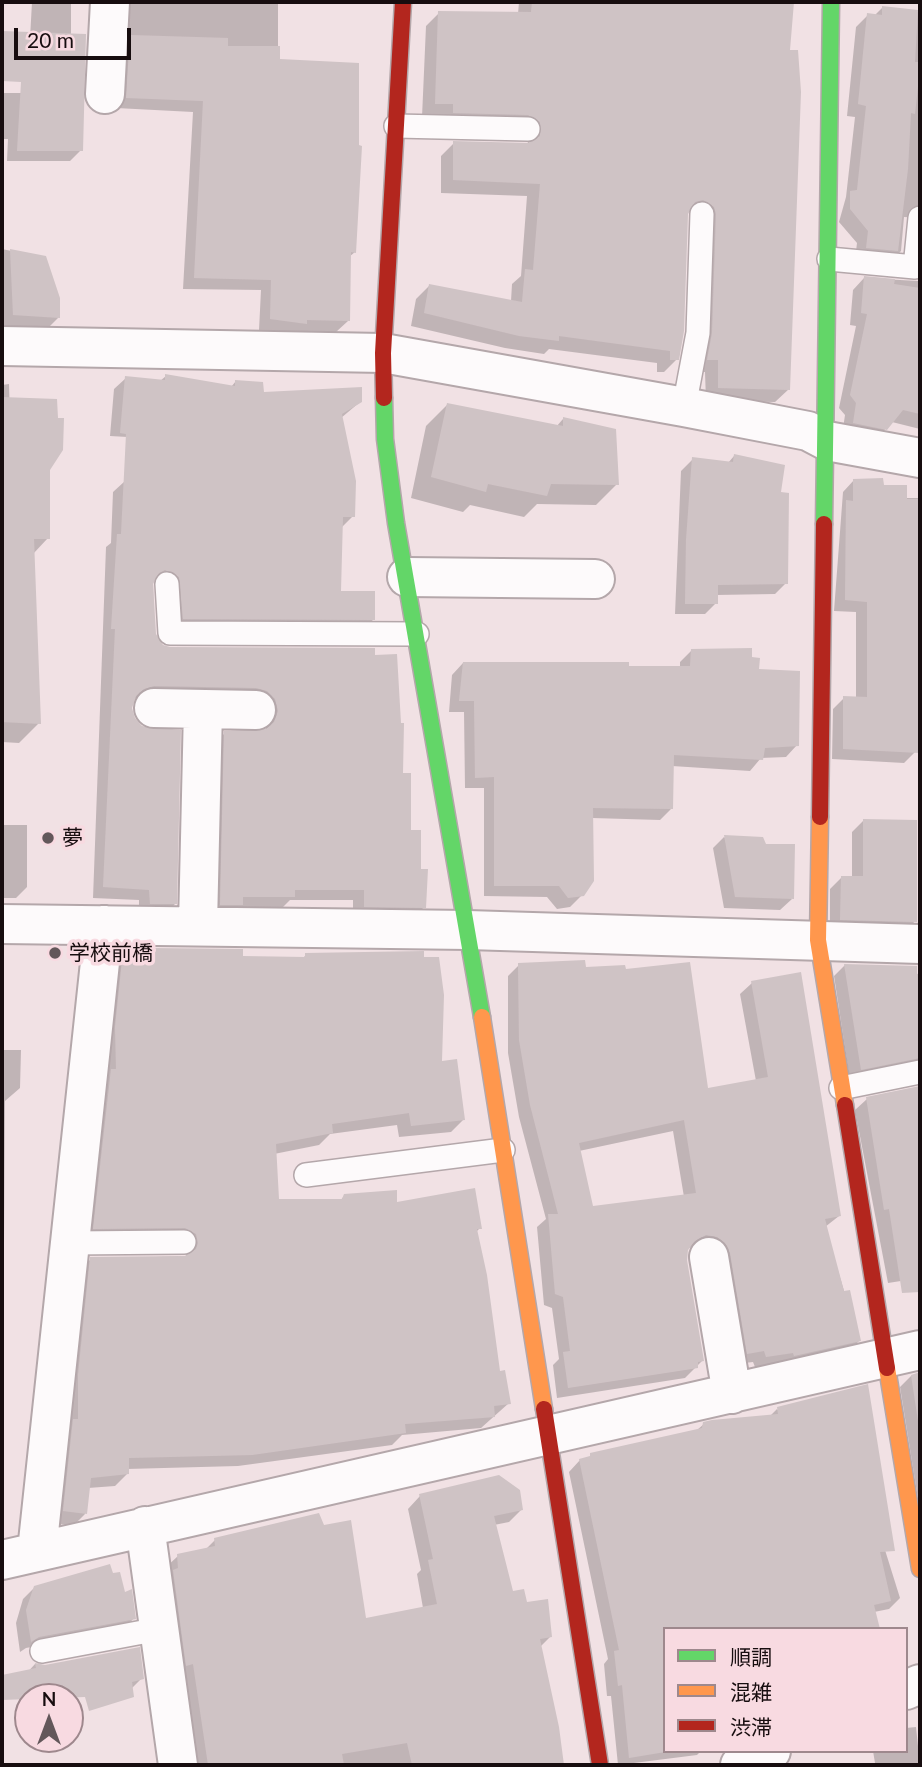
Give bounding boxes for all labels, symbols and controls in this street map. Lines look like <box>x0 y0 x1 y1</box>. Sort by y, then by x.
scale bar <box>18 14 135 58</box>
text: 20 m <box>27 27 74 52</box>
place label: 夢 <box>62 825 83 851</box>
marker: 夢 <box>40 830 56 846</box>
place label: 学校前橋 <box>69 940 153 966</box>
marker: 学校前橋 <box>47 945 63 961</box>
legend <box>663 1627 908 1753</box>
text: 順調 <box>730 1644 772 1669</box>
text: 混雑 <box>730 1679 772 1704</box>
north arrow <box>14 1683 84 1753</box>
text: N <box>42 1687 56 1710</box>
text: 渋滞 <box>730 1714 772 1739</box>

